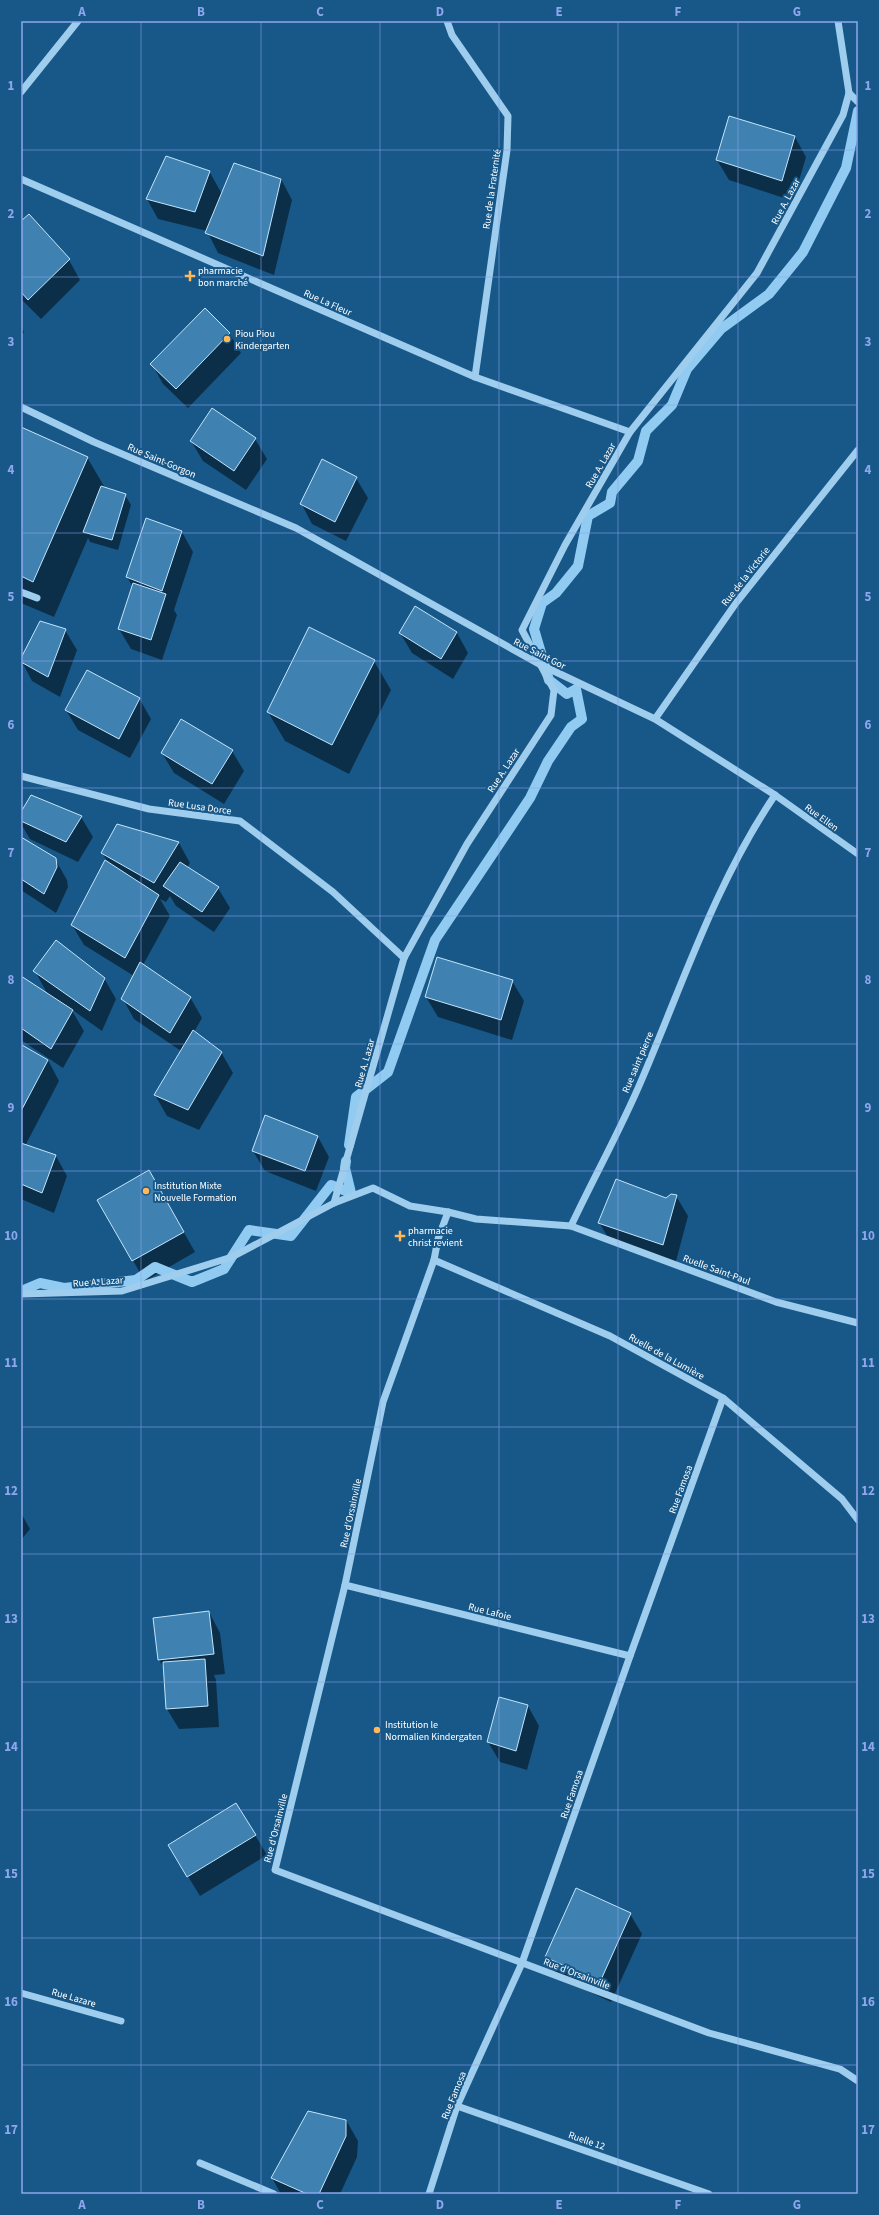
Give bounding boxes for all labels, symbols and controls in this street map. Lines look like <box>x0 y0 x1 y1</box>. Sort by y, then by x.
text: A <box>77 3 86 21</box>
text: B <box>197 3 205 21</box>
text: C <box>316 3 324 21</box>
text: D <box>436 3 444 21</box>
text: E <box>555 3 563 21</box>
text: F <box>675 3 682 21</box>
text: G <box>793 3 801 21</box>
text: 1 <box>8 77 15 95</box>
text: 1 <box>865 77 872 95</box>
street label: Rue de la Fraternité <box>479 148 505 230</box>
street label: Rue A. Lazar <box>768 175 804 227</box>
text: 2 <box>8 205 15 223</box>
text: 2 <box>865 205 872 223</box>
place label: pharmacie bon marché <box>198 264 248 290</box>
marker: pharmacie bon marché <box>185 271 195 281</box>
street label: Rue La Fleur <box>301 286 354 320</box>
place label: Piou Piou Kindergarten <box>235 327 290 353</box>
text: 3 <box>8 333 15 351</box>
text: 3 <box>865 333 872 351</box>
marker: Piou Piou Kindergarten <box>222 334 232 344</box>
street label: Rue Saint-Gorgon <box>125 440 198 482</box>
street label: Rue A. Lazar <box>582 440 620 491</box>
text: 4 <box>8 461 15 479</box>
text: 4 <box>865 461 872 479</box>
street label: Rue de la Victorie <box>718 544 773 609</box>
text: 5 <box>8 588 15 606</box>
text: 5 <box>865 588 872 606</box>
street label: Rue Saint Gor <box>511 635 569 673</box>
text: 6 <box>8 716 15 734</box>
text: 6 <box>865 716 872 734</box>
street label: Rue A. Lazar <box>484 745 524 796</box>
street label: Rue Lusa Dorce <box>167 796 232 818</box>
street label: Rue Ellen <box>802 801 841 835</box>
text: 7 <box>8 844 15 862</box>
text: 7 <box>865 844 872 862</box>
text: 8 <box>8 971 15 989</box>
text: 8 <box>865 971 872 989</box>
street label: Rue saint pierre <box>619 1030 657 1095</box>
street label: Rue A. Lazar <box>351 1037 379 1089</box>
text: 9 <box>8 1099 15 1117</box>
text: 9 <box>865 1099 872 1117</box>
place label: Institution Mixte Nouvelle Formation <box>154 1179 237 1205</box>
marker: Institution Mixte Nouvelle Formation <box>141 1186 151 1196</box>
place label: pharmacie christ revient <box>408 1224 463 1250</box>
text: 10 <box>4 1227 18 1245</box>
text: 10 <box>861 1227 875 1245</box>
marker: pharmacie christ revient <box>395 1231 405 1241</box>
street label: Ruelle Saint-Paul <box>681 1251 753 1289</box>
street label: Rue A. Lazar <box>72 1273 124 1291</box>
street label: Ruelle de la Lumière <box>626 1330 707 1383</box>
text: 11 <box>4 1354 18 1372</box>
text: 11 <box>861 1354 875 1372</box>
street label: Rue Famosa <box>666 1463 696 1516</box>
street label: Rue d'Orsainville <box>337 1477 365 1549</box>
text: 12 <box>4 1482 18 1500</box>
text: 12 <box>861 1482 875 1500</box>
street label: Rue Lafoie <box>467 1600 513 1624</box>
text: 13 <box>4 1610 18 1628</box>
text: 13 <box>861 1610 875 1628</box>
place label: Institution le Normalien Kindergaten <box>385 1718 482 1744</box>
marker: Institution le Normalien Kindergaten <box>372 1725 382 1735</box>
text: 14 <box>4 1738 18 1756</box>
text: 14 <box>861 1738 875 1756</box>
street label: Rue Famosa <box>557 1768 587 1821</box>
street label: Rue d'Orsainville <box>261 1792 291 1864</box>
text: 15 <box>4 1865 18 1883</box>
text: 15 <box>861 1865 875 1883</box>
street label: Rue d'Orsainville <box>541 1955 612 1993</box>
street label: Rue Lazare <box>50 1985 98 2011</box>
text: 16 <box>4 1993 18 2011</box>
text: 16 <box>861 1993 875 2011</box>
street label: Rue Famosa <box>438 2069 470 2121</box>
text: 17 <box>4 2121 18 2139</box>
text: 17 <box>861 2121 875 2139</box>
street label: Ruelle 12 <box>566 2128 607 2154</box>
text: A <box>77 2196 86 2214</box>
text: B <box>197 2196 205 2214</box>
text: C <box>316 2196 324 2214</box>
text: D <box>436 2196 444 2214</box>
text: E <box>555 2196 563 2214</box>
text: F <box>675 2196 682 2214</box>
text: G <box>793 2196 801 2214</box>

